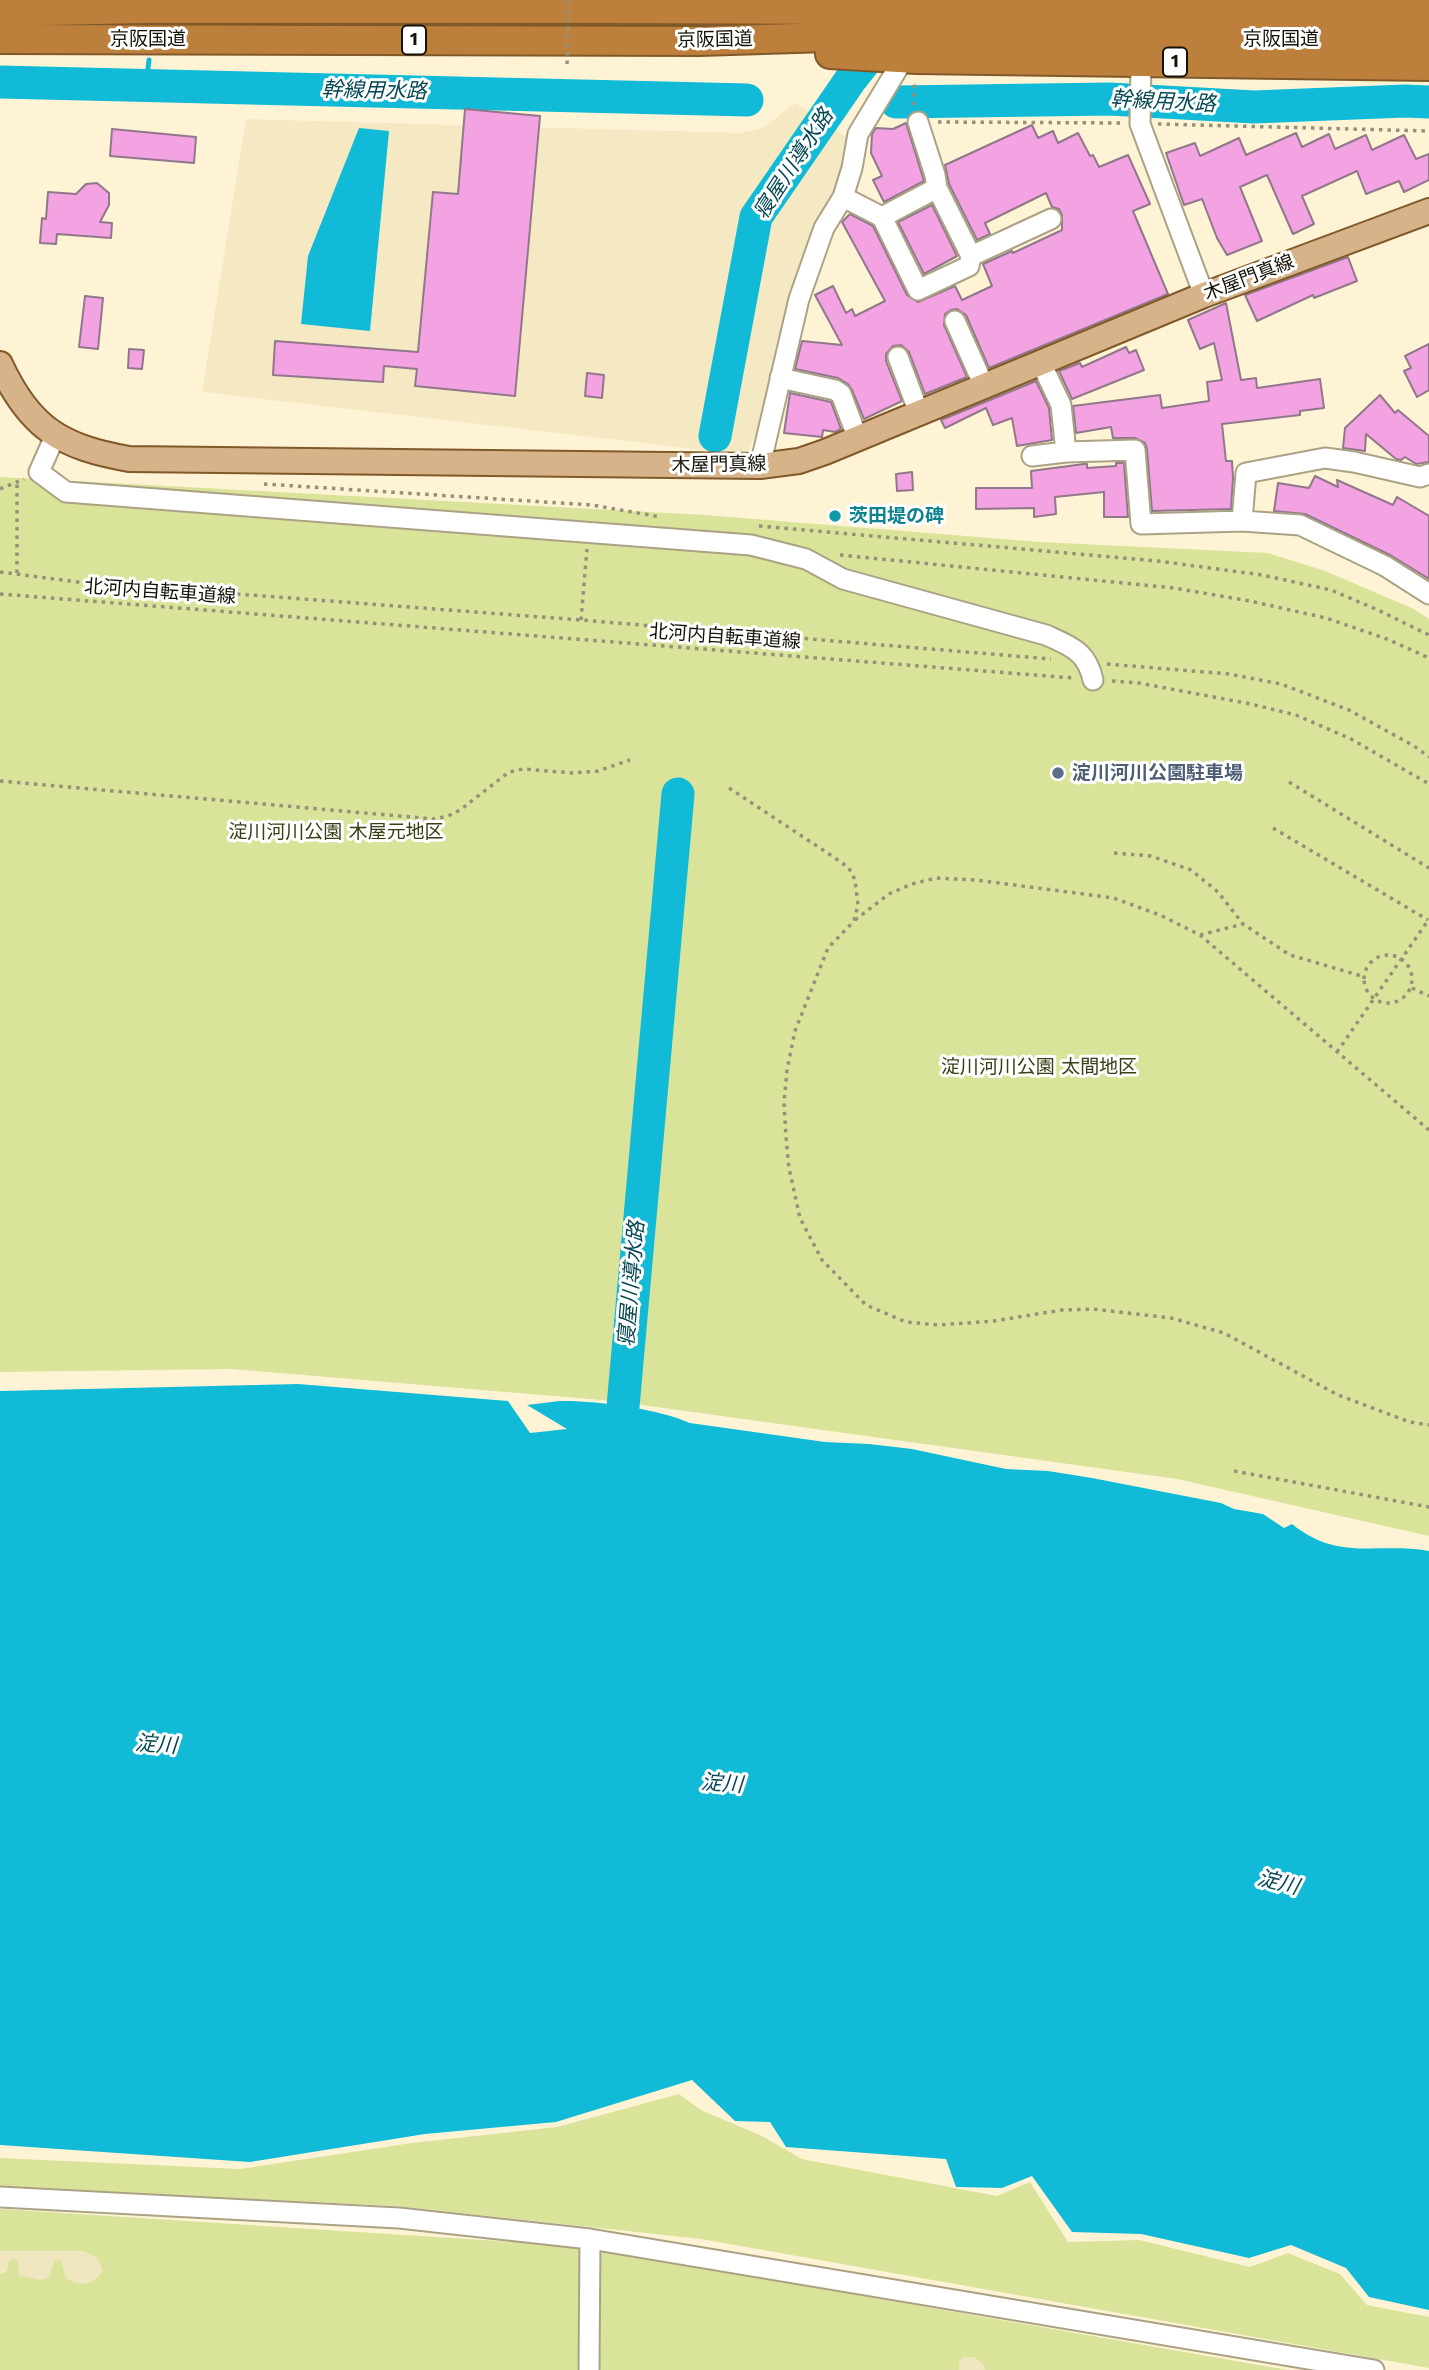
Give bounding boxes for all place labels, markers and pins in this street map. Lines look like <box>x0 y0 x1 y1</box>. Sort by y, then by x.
place label: 茨田堤の碑 <box>849 505 944 527</box>
marker: 茨田堤の碑 <box>827 508 843 524</box>
place label: 淀川河川公園駐車場 <box>1072 762 1243 784</box>
marker: 淀川河川公園駐車場 <box>1050 765 1066 781</box>

